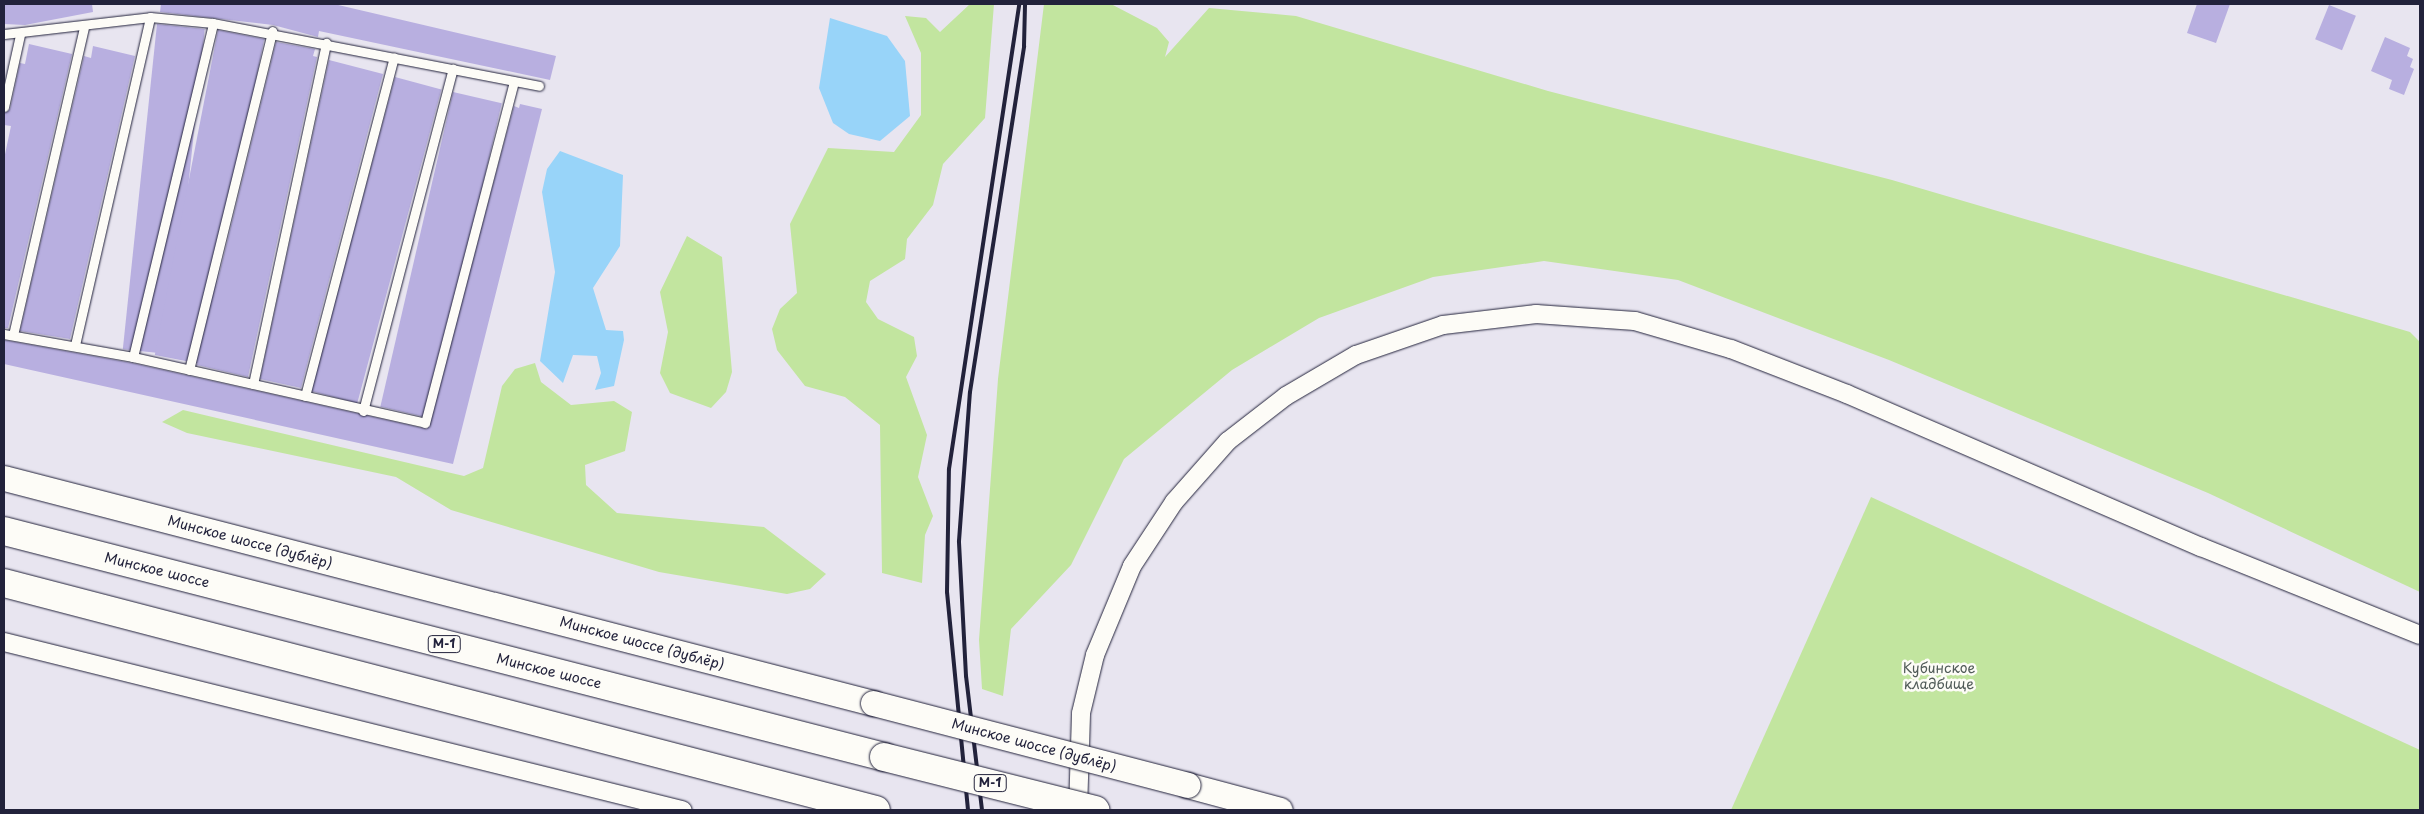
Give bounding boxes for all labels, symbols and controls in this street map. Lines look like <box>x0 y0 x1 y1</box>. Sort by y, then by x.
street label: Минское шоссе (дублёр) <box>166 512 334 572</box>
street label: Минское шоссе <box>103 549 211 591</box>
street label: Минское шоссе (дублёр) <box>558 613 726 673</box>
road number: М-1 <box>426 634 462 654</box>
street label: Минское шоссе <box>495 650 603 692</box>
park label: Кубинское кладбище <box>1903 660 1975 692</box>
street label: Минское шоссе (дублёр) <box>950 715 1118 775</box>
road number: М-1 <box>972 774 1008 792</box>

